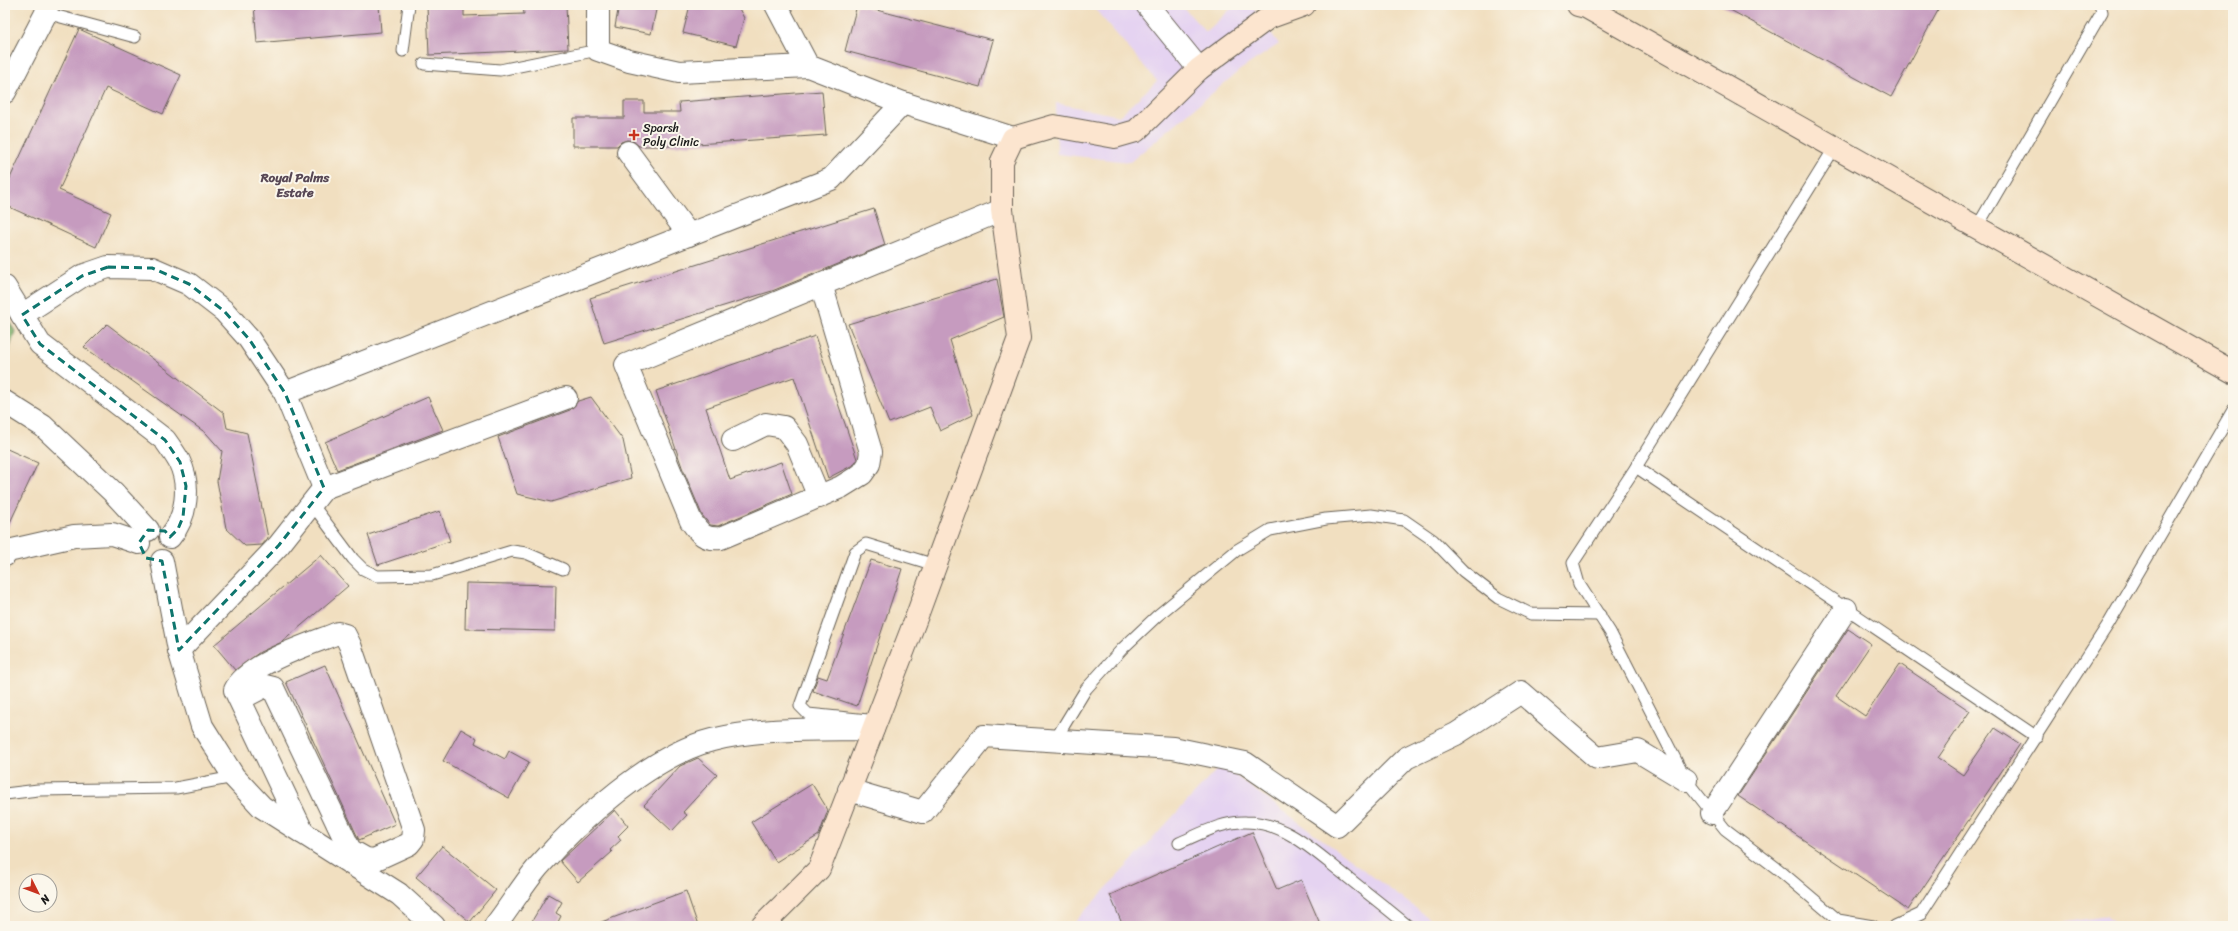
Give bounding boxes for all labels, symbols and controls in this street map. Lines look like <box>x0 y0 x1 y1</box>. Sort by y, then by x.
place label: Sparsh Poly Clinic <box>643 117 699 153</box>
marker: Sparsh Poly Clinic <box>628 129 640 141</box>
district label: Royal Palms Estate <box>260 166 330 204</box>
north arrow <box>18 873 58 913</box>
text: N <box>35 889 55 909</box>

